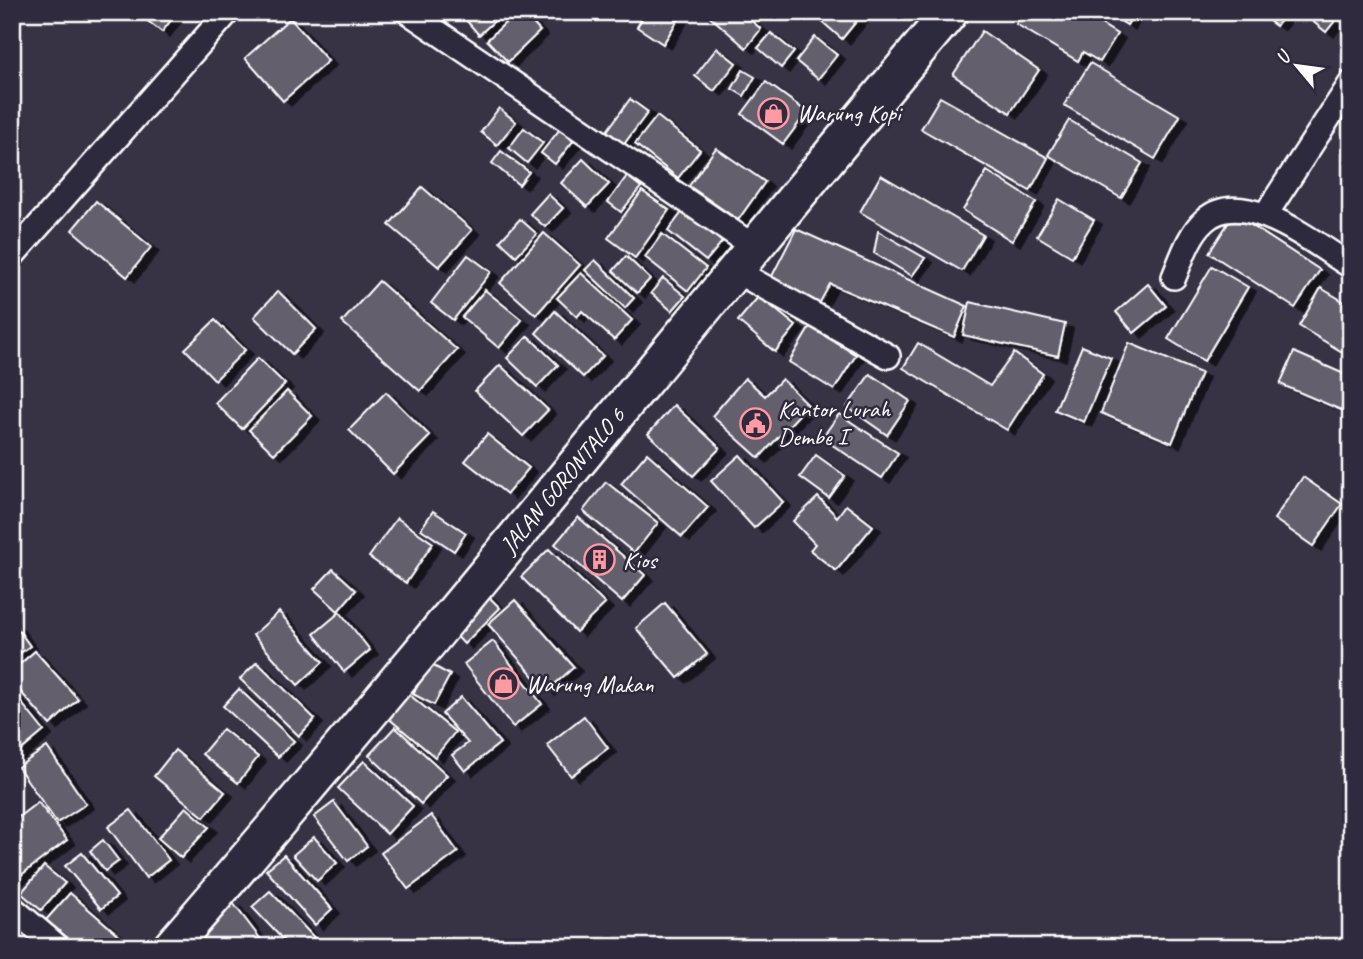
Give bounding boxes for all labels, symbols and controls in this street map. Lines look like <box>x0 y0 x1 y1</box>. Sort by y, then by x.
north arrow <box>1262 32 1332 102</box>
text: U <box>1270 45 1298 68</box>
shop icon: Warung Kopi <box>757 96 791 130</box>
place label: Warung Kopi <box>797 98 903 128</box>
place label: Kantor Lurah Dembe I <box>778 394 891 452</box>
street label: JALAN GORONTALO 6 <box>493 400 632 561</box>
public building icon: Kantor Lurah Dembe I <box>738 406 772 440</box>
building icon: Kios <box>583 543 617 577</box>
place label: Kios <box>623 545 659 575</box>
shop icon: Warung Makan <box>486 667 520 701</box>
place label: Warung Makan <box>526 669 654 699</box>

